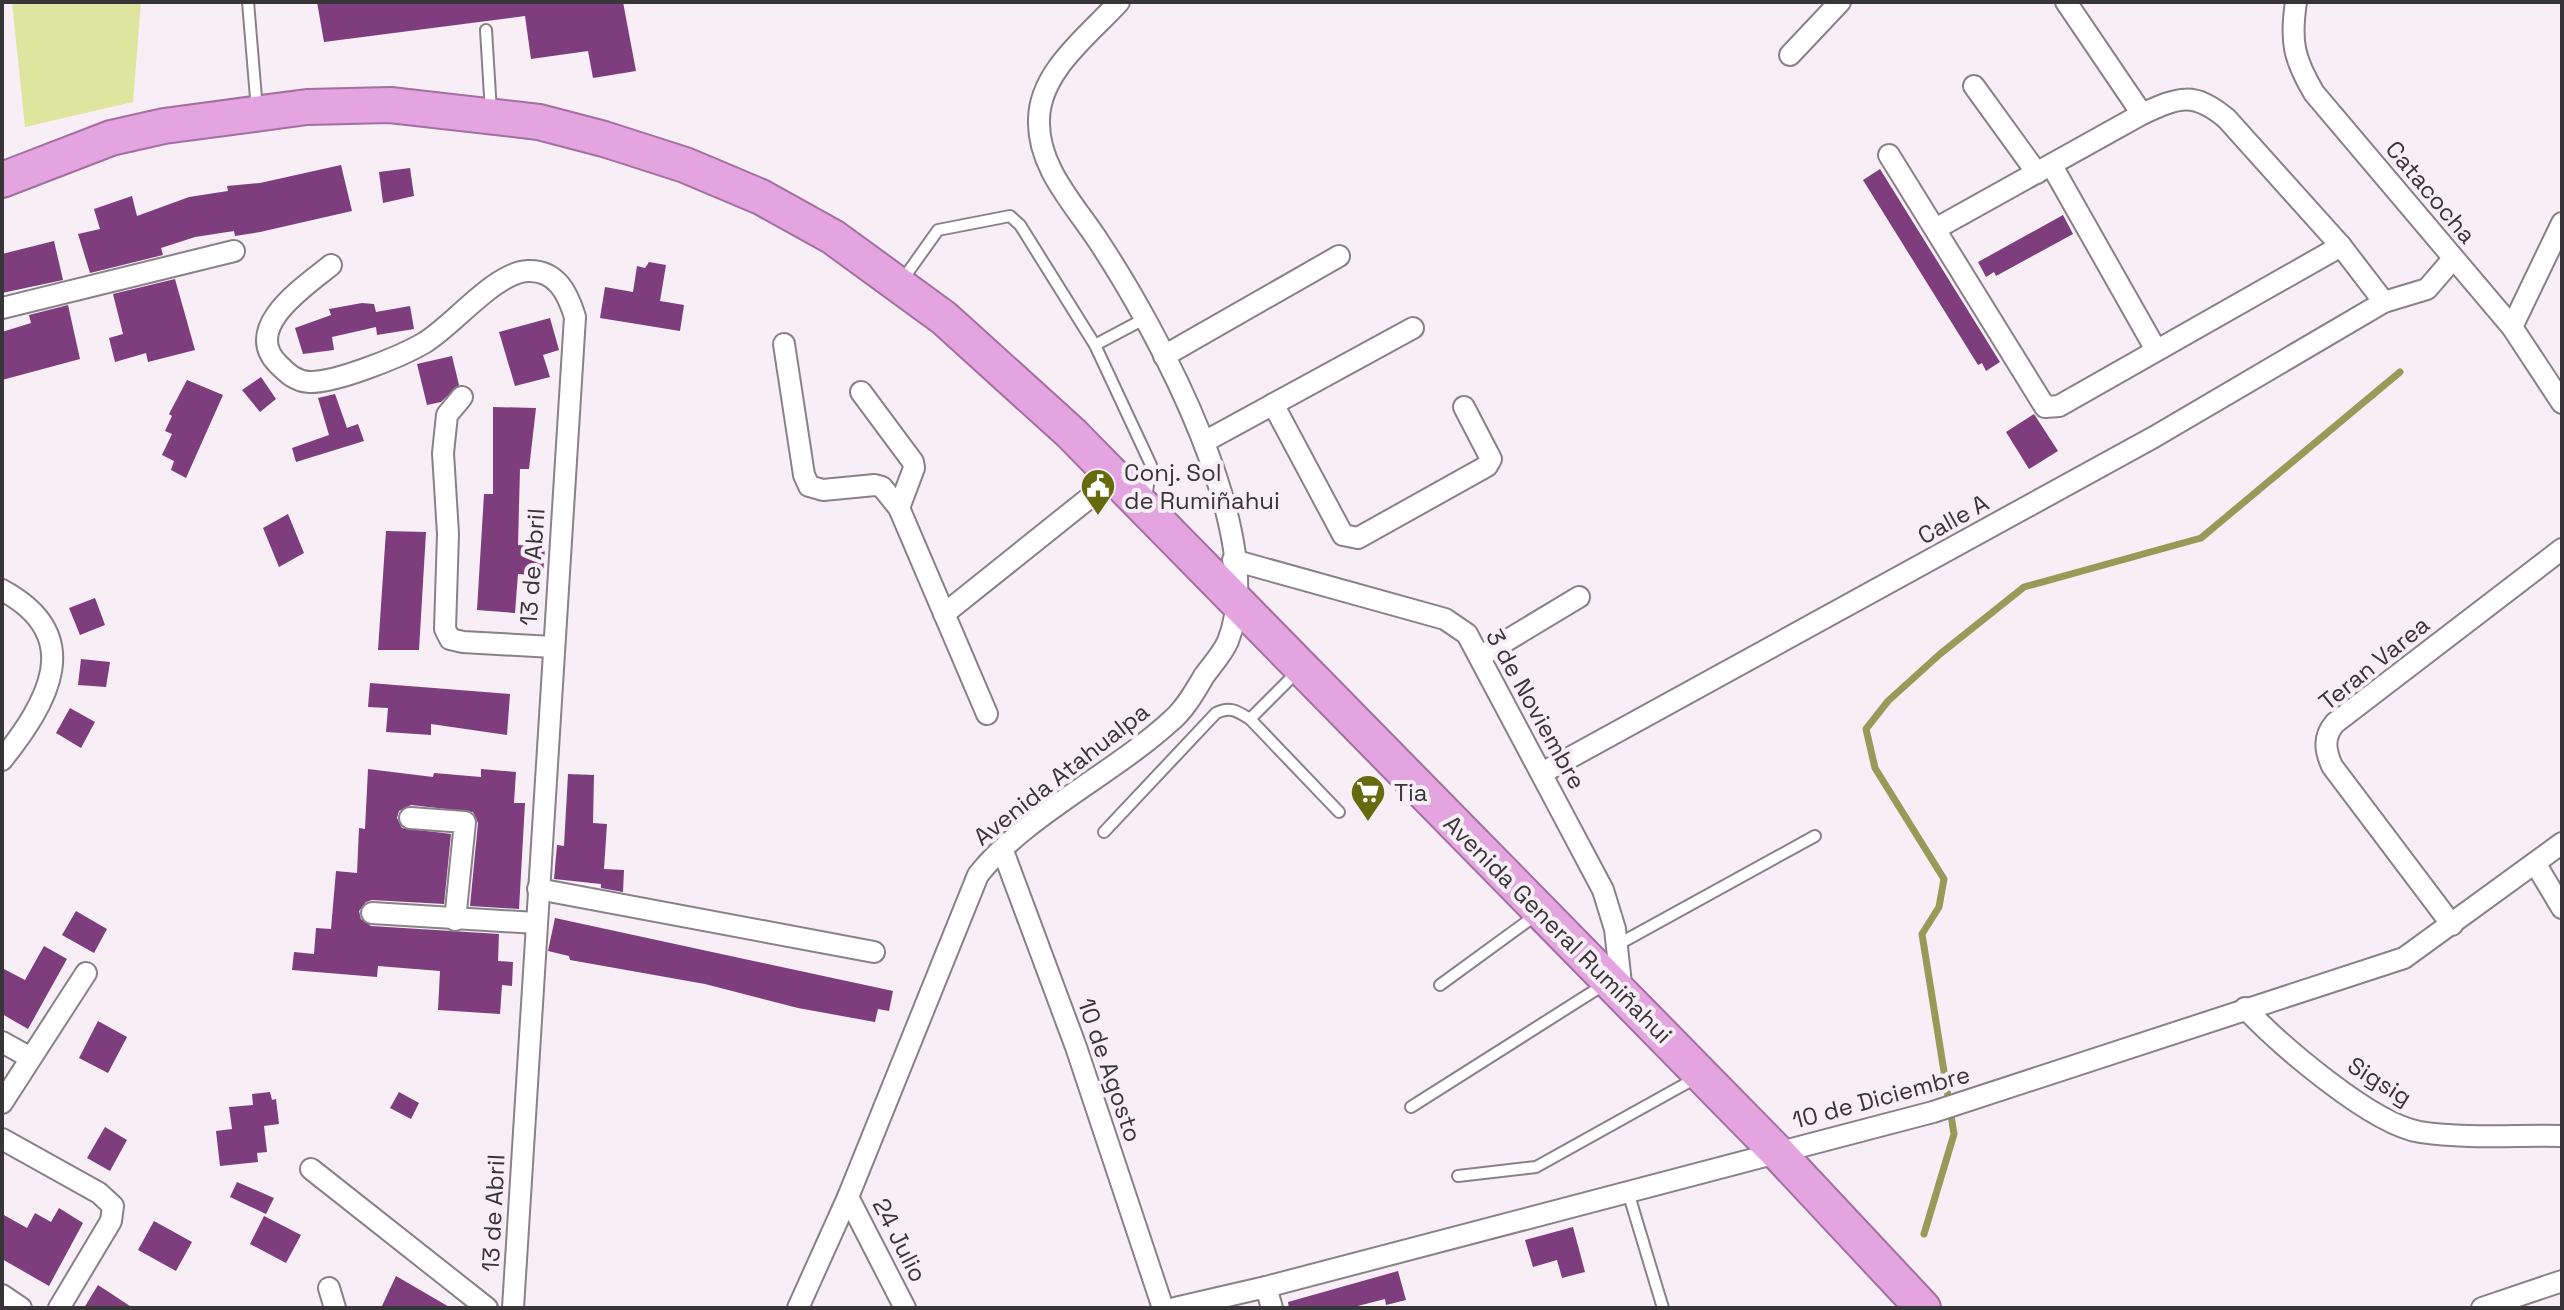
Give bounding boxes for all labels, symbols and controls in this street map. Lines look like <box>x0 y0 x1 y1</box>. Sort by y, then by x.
street label: Catacocha <box>2379 134 2483 250</box>
place label: Conj. Sol de Rumiñahui <box>1124 457 1280 516</box>
public building icon: Conj. Sol de Rumiñahui <box>1079 467 1117 517</box>
street label: Calle A <box>1912 487 1994 551</box>
street label: 13 de Abril <box>512 507 552 627</box>
street label: Teran Varea <box>2312 609 2436 717</box>
street label: 3 de Noviembre <box>1479 623 1593 795</box>
street label: Avenida Atahualpa <box>967 696 1155 852</box>
supermarket icon: Tia <box>1349 773 1387 823</box>
place label: Tia <box>1394 777 1428 808</box>
street label: Avenida General Rumiñahui <box>1437 808 1679 1050</box>
street label: 10 de Agosto <box>1071 994 1149 1146</box>
street label: Sigsig <box>2342 1049 2418 1113</box>
street label: 10 de Diciembre <box>1789 1058 1973 1136</box>
street label: 13 de Abril <box>474 1153 512 1273</box>
street label: 24 Julio <box>866 1193 934 1287</box>

